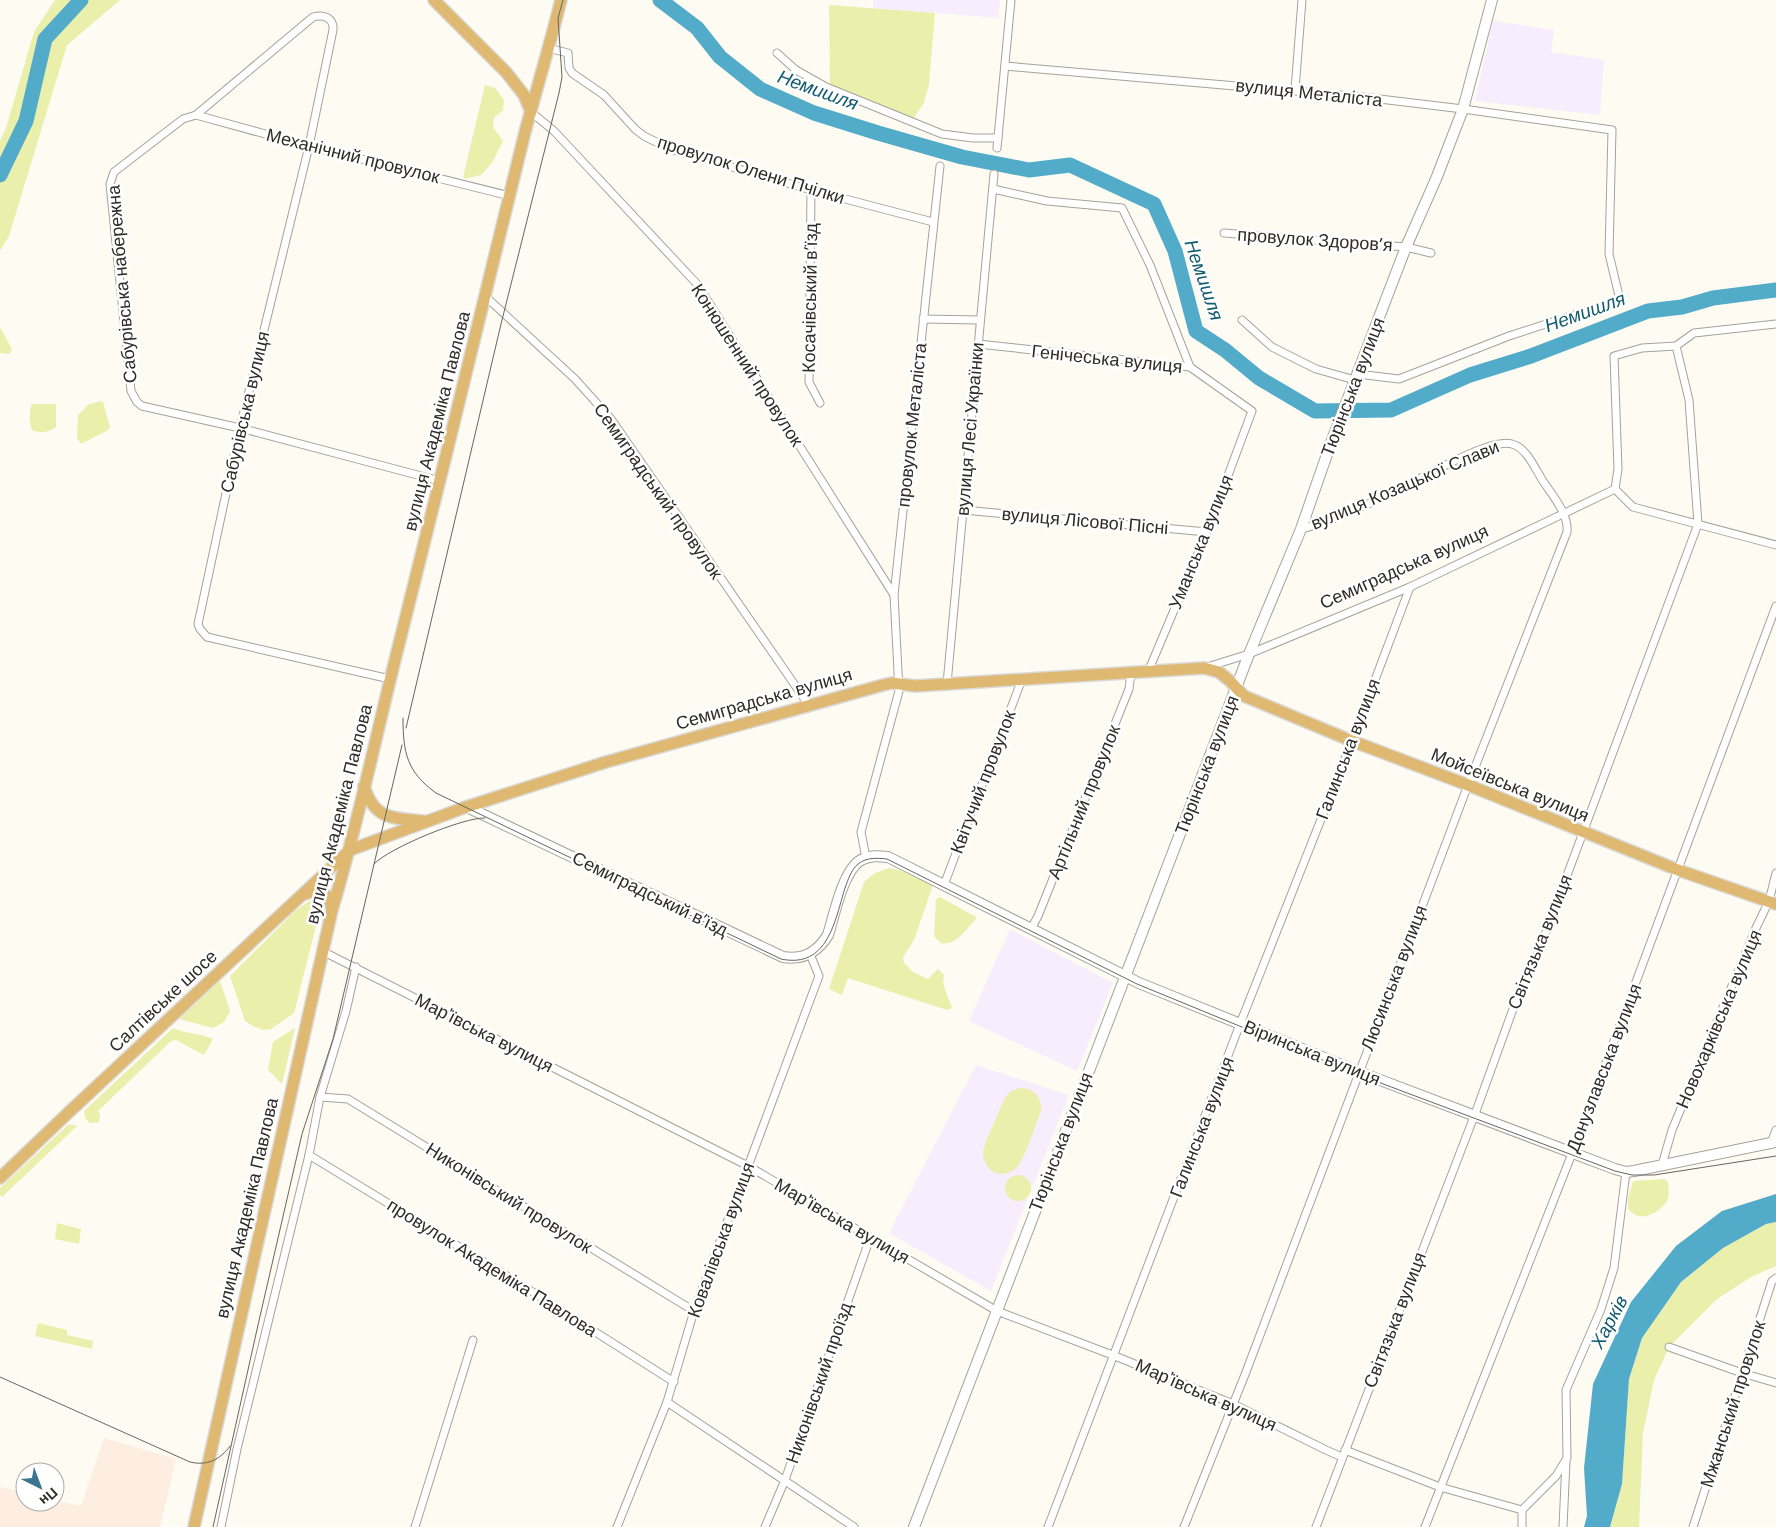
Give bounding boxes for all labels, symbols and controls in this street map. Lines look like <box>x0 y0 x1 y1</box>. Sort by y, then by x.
water label: Немишля <box>774 64 862 116</box>
street label: вулиця Металіста <box>1234 73 1385 113</box>
street label: Механічний провулок <box>264 123 442 189</box>
street label: провулок Олени Пчілки <box>654 130 848 210</box>
street label: Сабурівська набережна <box>101 183 143 384</box>
street label: Косачівський в’їзд <box>797 222 823 373</box>
street label: провулок Здоров’я <box>1237 223 1393 257</box>
water label: Немишля <box>1178 236 1230 324</box>
street label: Конюшенний провулок <box>685 279 809 451</box>
water label: Немишля <box>1541 286 1629 338</box>
street label: вулиця Академіка Павлова <box>398 308 476 533</box>
street label: Тюрінська вулиця <box>1315 314 1391 460</box>
street label: Сабурівська вулиця <box>215 329 275 495</box>
street label: Генічеська вулиця <box>1030 339 1184 379</box>
street label: провулок Металіста <box>891 341 933 508</box>
street label: вулиця Лесі Українки <box>950 341 990 517</box>
street label: Семиградський провулок <box>588 398 728 584</box>
street label: вулиця Козацької Слави <box>1307 434 1503 536</box>
street label: Уманська вулиця <box>1163 471 1239 613</box>
street label: вулиця Лісової Пісні <box>1001 502 1169 540</box>
street label: Семиградська вулиця <box>1316 519 1492 615</box>
street label: Семиградська вулиця <box>673 662 855 736</box>
street label: Галинська вулиця <box>1310 675 1386 823</box>
street label: Тюрінська вулиця <box>1169 692 1245 838</box>
street label: вулиця Академіка Павлова <box>300 701 378 926</box>
street label: Квітучий провулок <box>945 707 1021 857</box>
street label: Артільний провулок <box>1042 721 1126 883</box>
street label: Мойсеївська вулиця <box>1427 742 1593 828</box>
street label: Семиградський в’їзд <box>568 846 732 942</box>
street label: Світязька вулиця <box>1502 871 1578 1013</box>
street label: Люсинська вулиця <box>1355 902 1433 1054</box>
street label: Новохарківська вулиця <box>1670 926 1768 1112</box>
street label: Салтівське шосе <box>104 944 222 1058</box>
street label: Донузлавська вулиця <box>1561 980 1647 1156</box>
street label: Мар'ївська вулиця <box>411 988 557 1078</box>
street label: Віринська вулиця <box>1240 1015 1384 1091</box>
street label: Галинська вулиця <box>1164 1053 1240 1201</box>
street label: Тюрінська вулиця <box>1023 1069 1099 1215</box>
street label: вулиця Академіка Павлова <box>210 1094 284 1321</box>
street label: Никонівський провулок <box>421 1137 597 1259</box>
street label: Ковалівська вулиця <box>682 1159 760 1321</box>
street label: Мар'ївська вулиця <box>770 1173 914 1269</box>
street label: провулок Академіка Павлова <box>382 1193 602 1343</box>
street label: Світязька вулиця <box>1358 1249 1432 1391</box>
water label: Харків <box>1584 1291 1633 1354</box>
street label: Никонівський проїзд <box>780 1299 858 1467</box>
street label: Мжанський провулок <box>1695 1317 1771 1491</box>
street label: Мар'ївська вулиця <box>1132 1353 1280 1437</box>
north arrow <box>15 1462 65 1512</box>
text: Пн <box>36 1484 62 1510</box>

